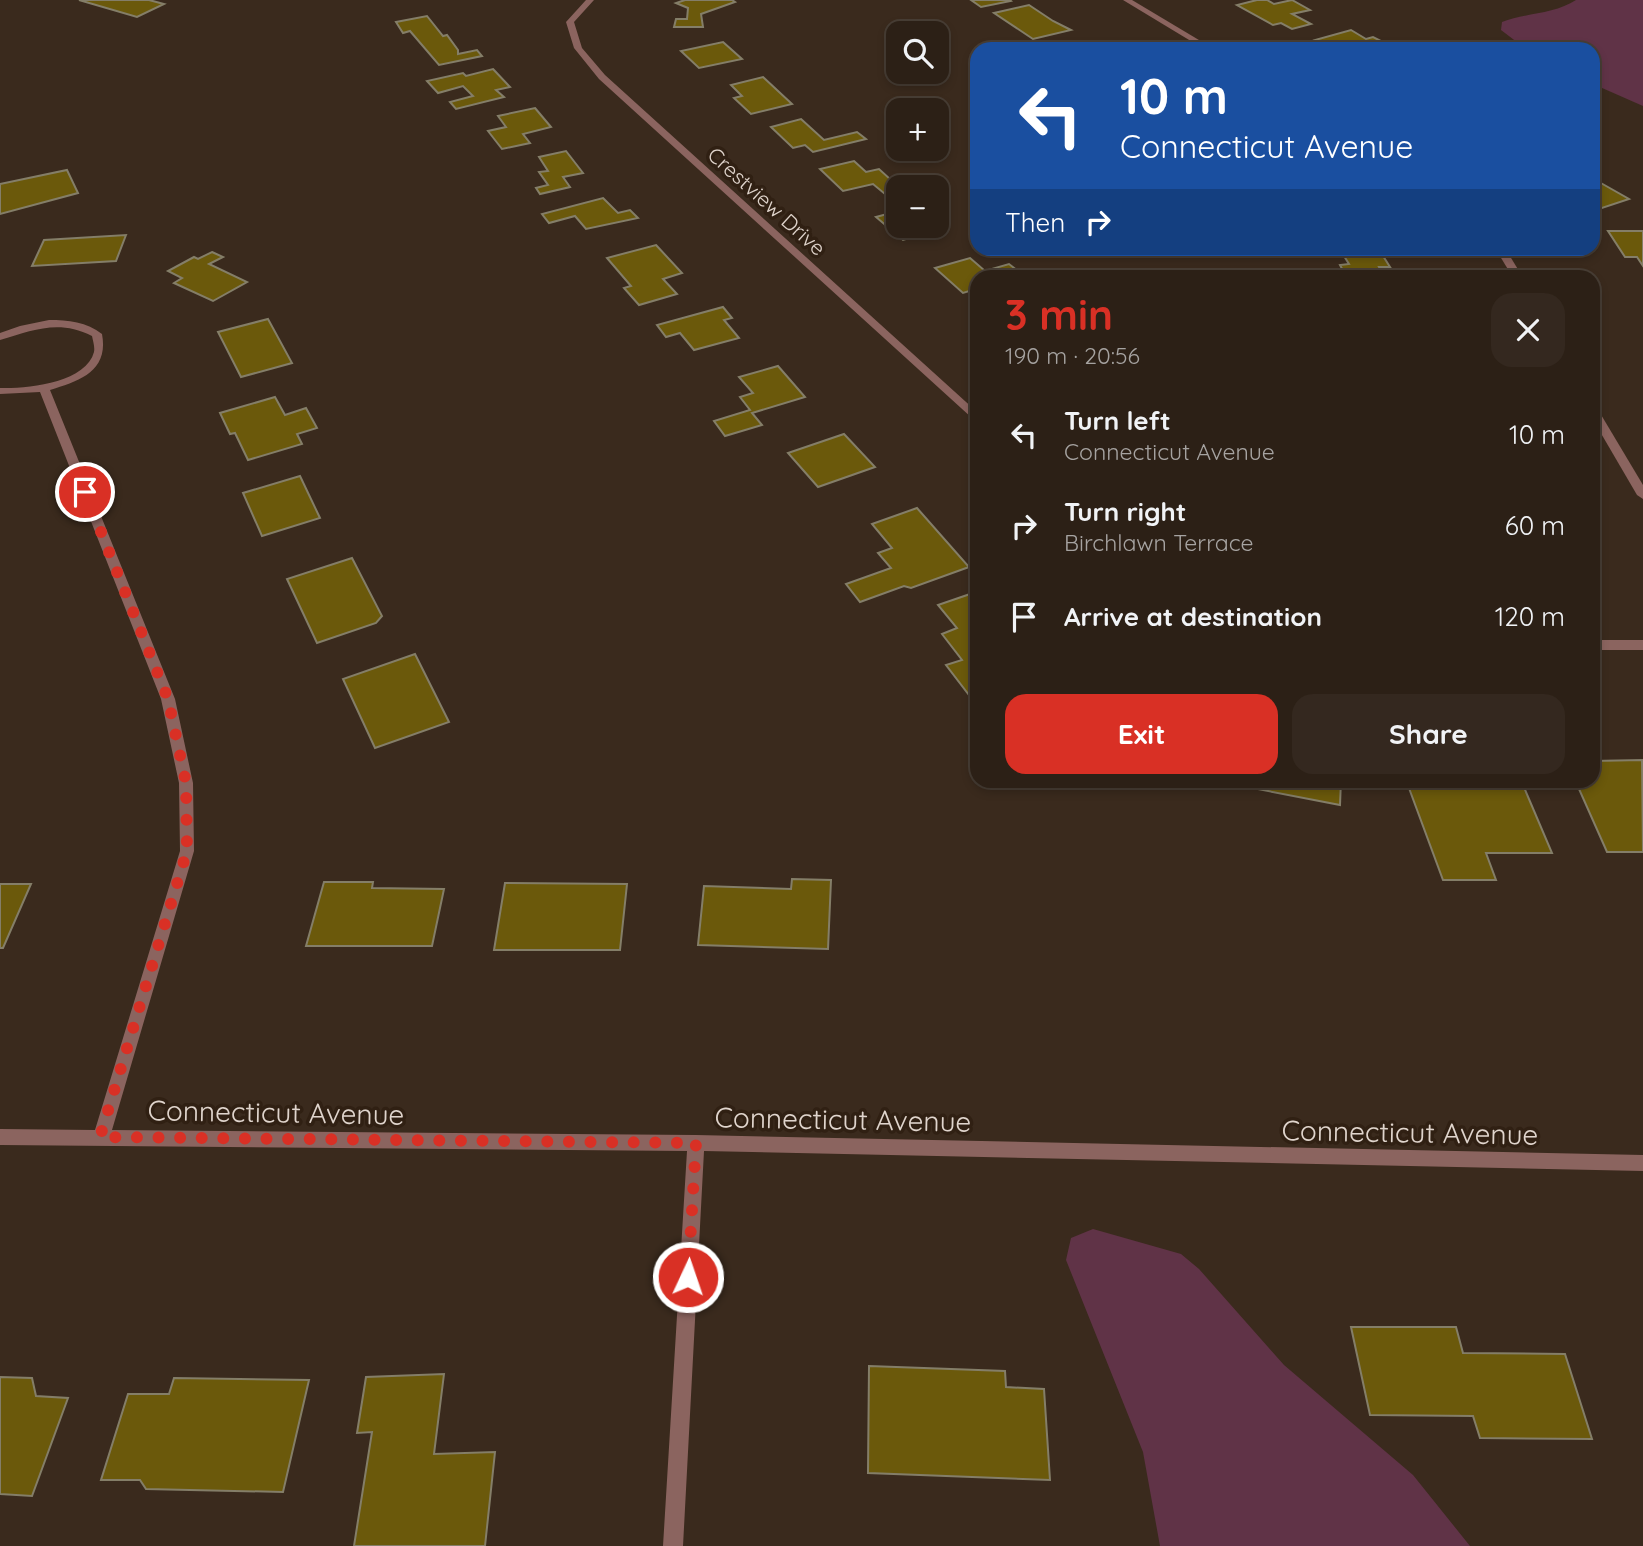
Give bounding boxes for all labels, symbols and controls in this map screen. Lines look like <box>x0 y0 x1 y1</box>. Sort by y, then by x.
map controls <box>886 21 949 238</box>
button: search <box>886 21 949 84</box>
text: 10 m <box>1120 65 1228 126</box>
icon: left <box>1005 70 1096 161</box>
button: + <box>886 98 949 161</box>
text: Connecticut Avenue <box>1120 126 1413 166</box>
street label: Crestview Drive <box>703 141 831 261</box>
button: − <box>886 175 949 238</box>
icon: right <box>1079 203 1117 241</box>
text: Then <box>1005 206 1065 239</box>
text: 3 min <box>1005 288 1113 341</box>
button: close <box>1491 293 1565 367</box>
text: 190 m · 20:56 <box>1005 341 1140 370</box>
text: Turn left <box>1064 404 1171 437</box>
icon: left <box>1005 416 1043 454</box>
text: 10 m <box>1509 418 1565 451</box>
text: Connecticut Avenue <box>1064 437 1275 466</box>
pin <box>55 462 115 522</box>
icon: arrive <box>66 473 104 511</box>
text: Turn right <box>1064 495 1186 528</box>
icon: right <box>1005 507 1043 545</box>
text: 60 m <box>1505 509 1565 542</box>
text: Birchlawn Terrace <box>1064 528 1254 557</box>
icon: arrive <box>1005 598 1043 636</box>
text: Arrive at destination <box>1064 600 1322 633</box>
text: 120 m <box>1495 600 1565 633</box>
button: Exit <box>1005 694 1278 774</box>
button: Share <box>1292 694 1565 774</box>
street label: Connecticut Avenue <box>147 1092 405 1132</box>
street label: Connecticut Avenue <box>714 1099 972 1139</box>
street label: Connecticut Avenue <box>1281 1112 1539 1152</box>
position arrow <box>651 1240 725 1314</box>

